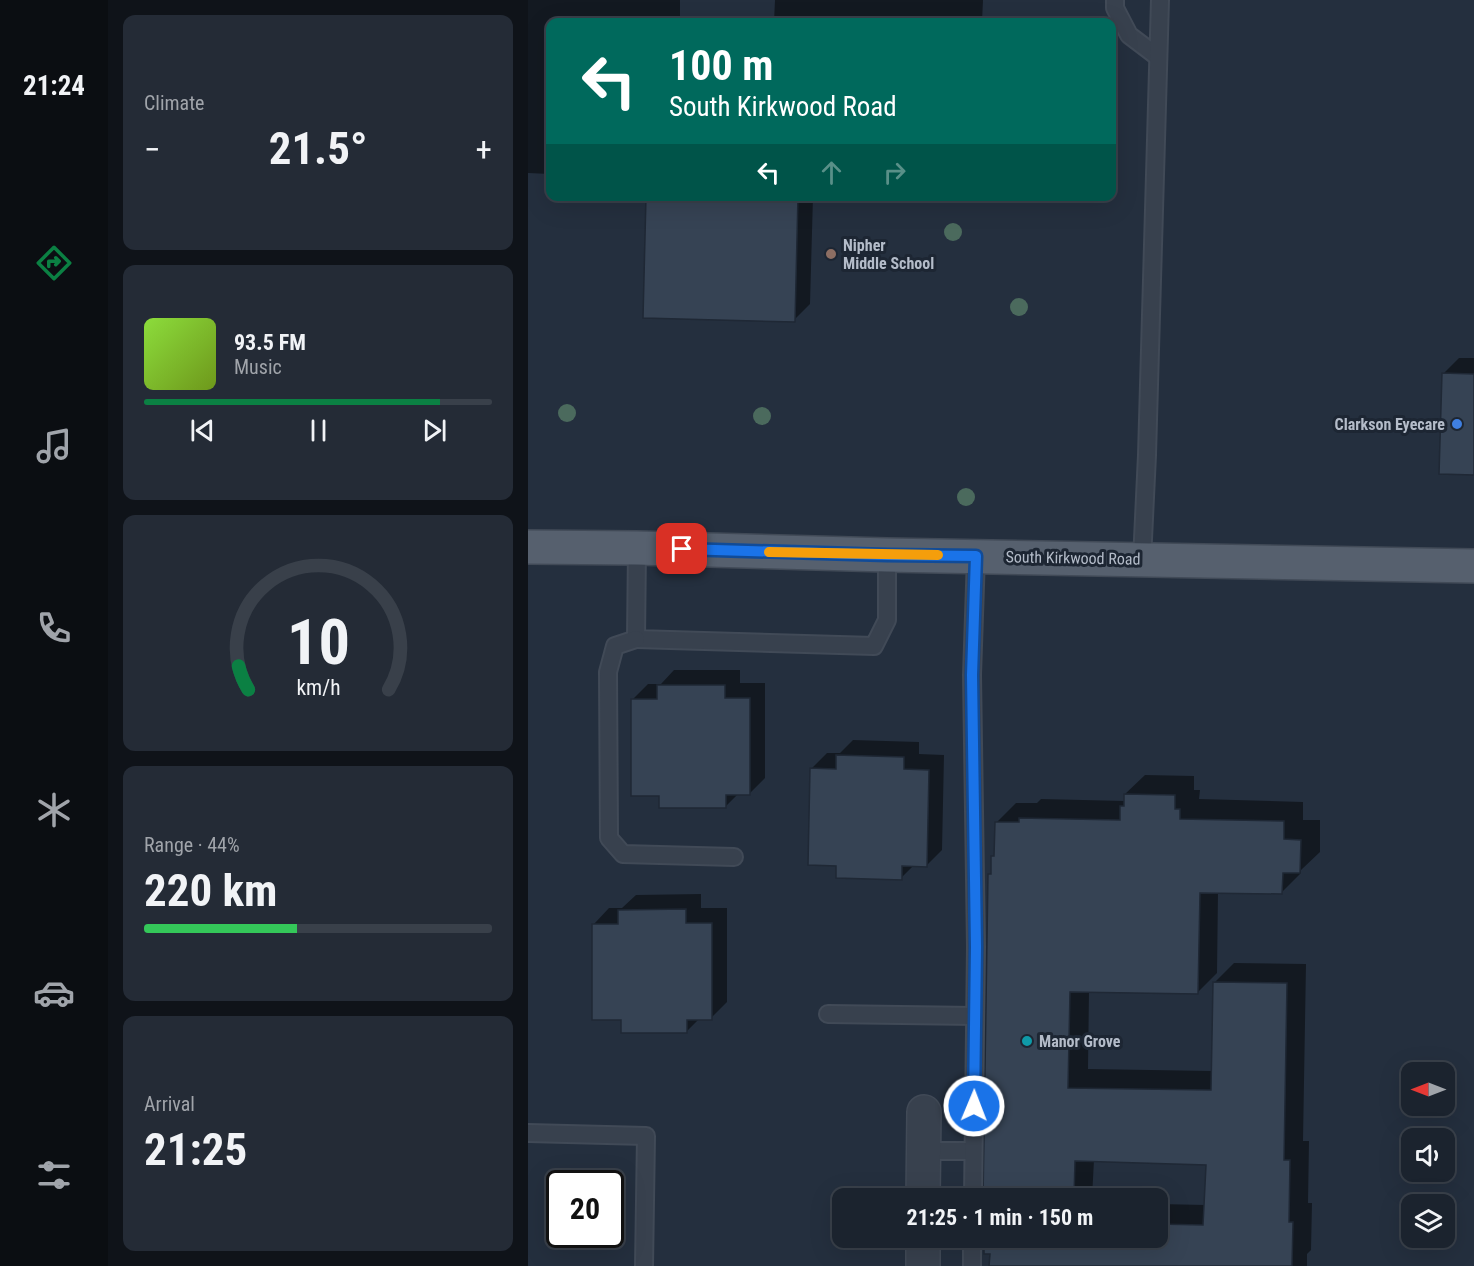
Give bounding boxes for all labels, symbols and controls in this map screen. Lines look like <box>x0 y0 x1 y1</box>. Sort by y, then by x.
text: 100 m <box>669 41 774 90</box>
icon: left <box>570 42 648 120</box>
text: 21:24 <box>23 70 85 102</box>
text: Climate <box>144 91 204 115</box>
text: South Kirkwood Road <box>669 91 897 123</box>
text: 21.5° <box>269 122 367 175</box>
text: − <box>144 130 161 169</box>
text: + <box>476 130 492 169</box>
icon: left <box>752 156 785 189</box>
icon: ahead <box>815 156 848 189</box>
icon: right <box>878 156 911 189</box>
place label: Nipher Middle School <box>843 236 934 273</box>
icon: directions <box>33 242 75 284</box>
marker: Nipher Middle School <box>824 247 838 261</box>
text: 93.5 FM <box>234 330 306 355</box>
text: Music <box>234 355 282 379</box>
icon: previous <box>186 414 219 447</box>
icon: pause <box>302 414 335 447</box>
icon: next <box>418 414 451 447</box>
place label: Clarkson Eyecare <box>1335 415 1445 434</box>
marker: Clarkson Eyecare <box>1450 417 1464 431</box>
icon: music <box>33 425 75 467</box>
pin <box>656 523 707 574</box>
icon: arrive <box>665 532 698 565</box>
street label: South Kirkwood Road <box>1005 547 1141 569</box>
text: 10 <box>286 606 350 679</box>
icon: phone <box>33 607 75 649</box>
text: km/h <box>296 675 340 700</box>
icon: climate <box>33 789 75 831</box>
text: Range · 44% <box>144 833 240 857</box>
text: 220 km <box>144 864 277 917</box>
icon: car <box>33 972 75 1014</box>
place label: Manor Grove <box>1039 1032 1121 1051</box>
marker: Manor Grove <box>1020 1034 1034 1048</box>
north arrow <box>1401 1062 1455 1116</box>
map controls <box>1401 1062 1455 1248</box>
position arrow <box>942 1074 1006 1138</box>
text: Arrival <box>144 1092 195 1116</box>
text: 21:25 <box>144 1123 247 1176</box>
button: sound <box>1401 1128 1455 1182</box>
icon: filters <box>33 1154 75 1196</box>
speed limit sign: 20 <box>546 1170 624 1248</box>
button: layers <box>1401 1194 1455 1248</box>
text: 21:25 · 1 min · 150 m <box>907 1205 1093 1230</box>

